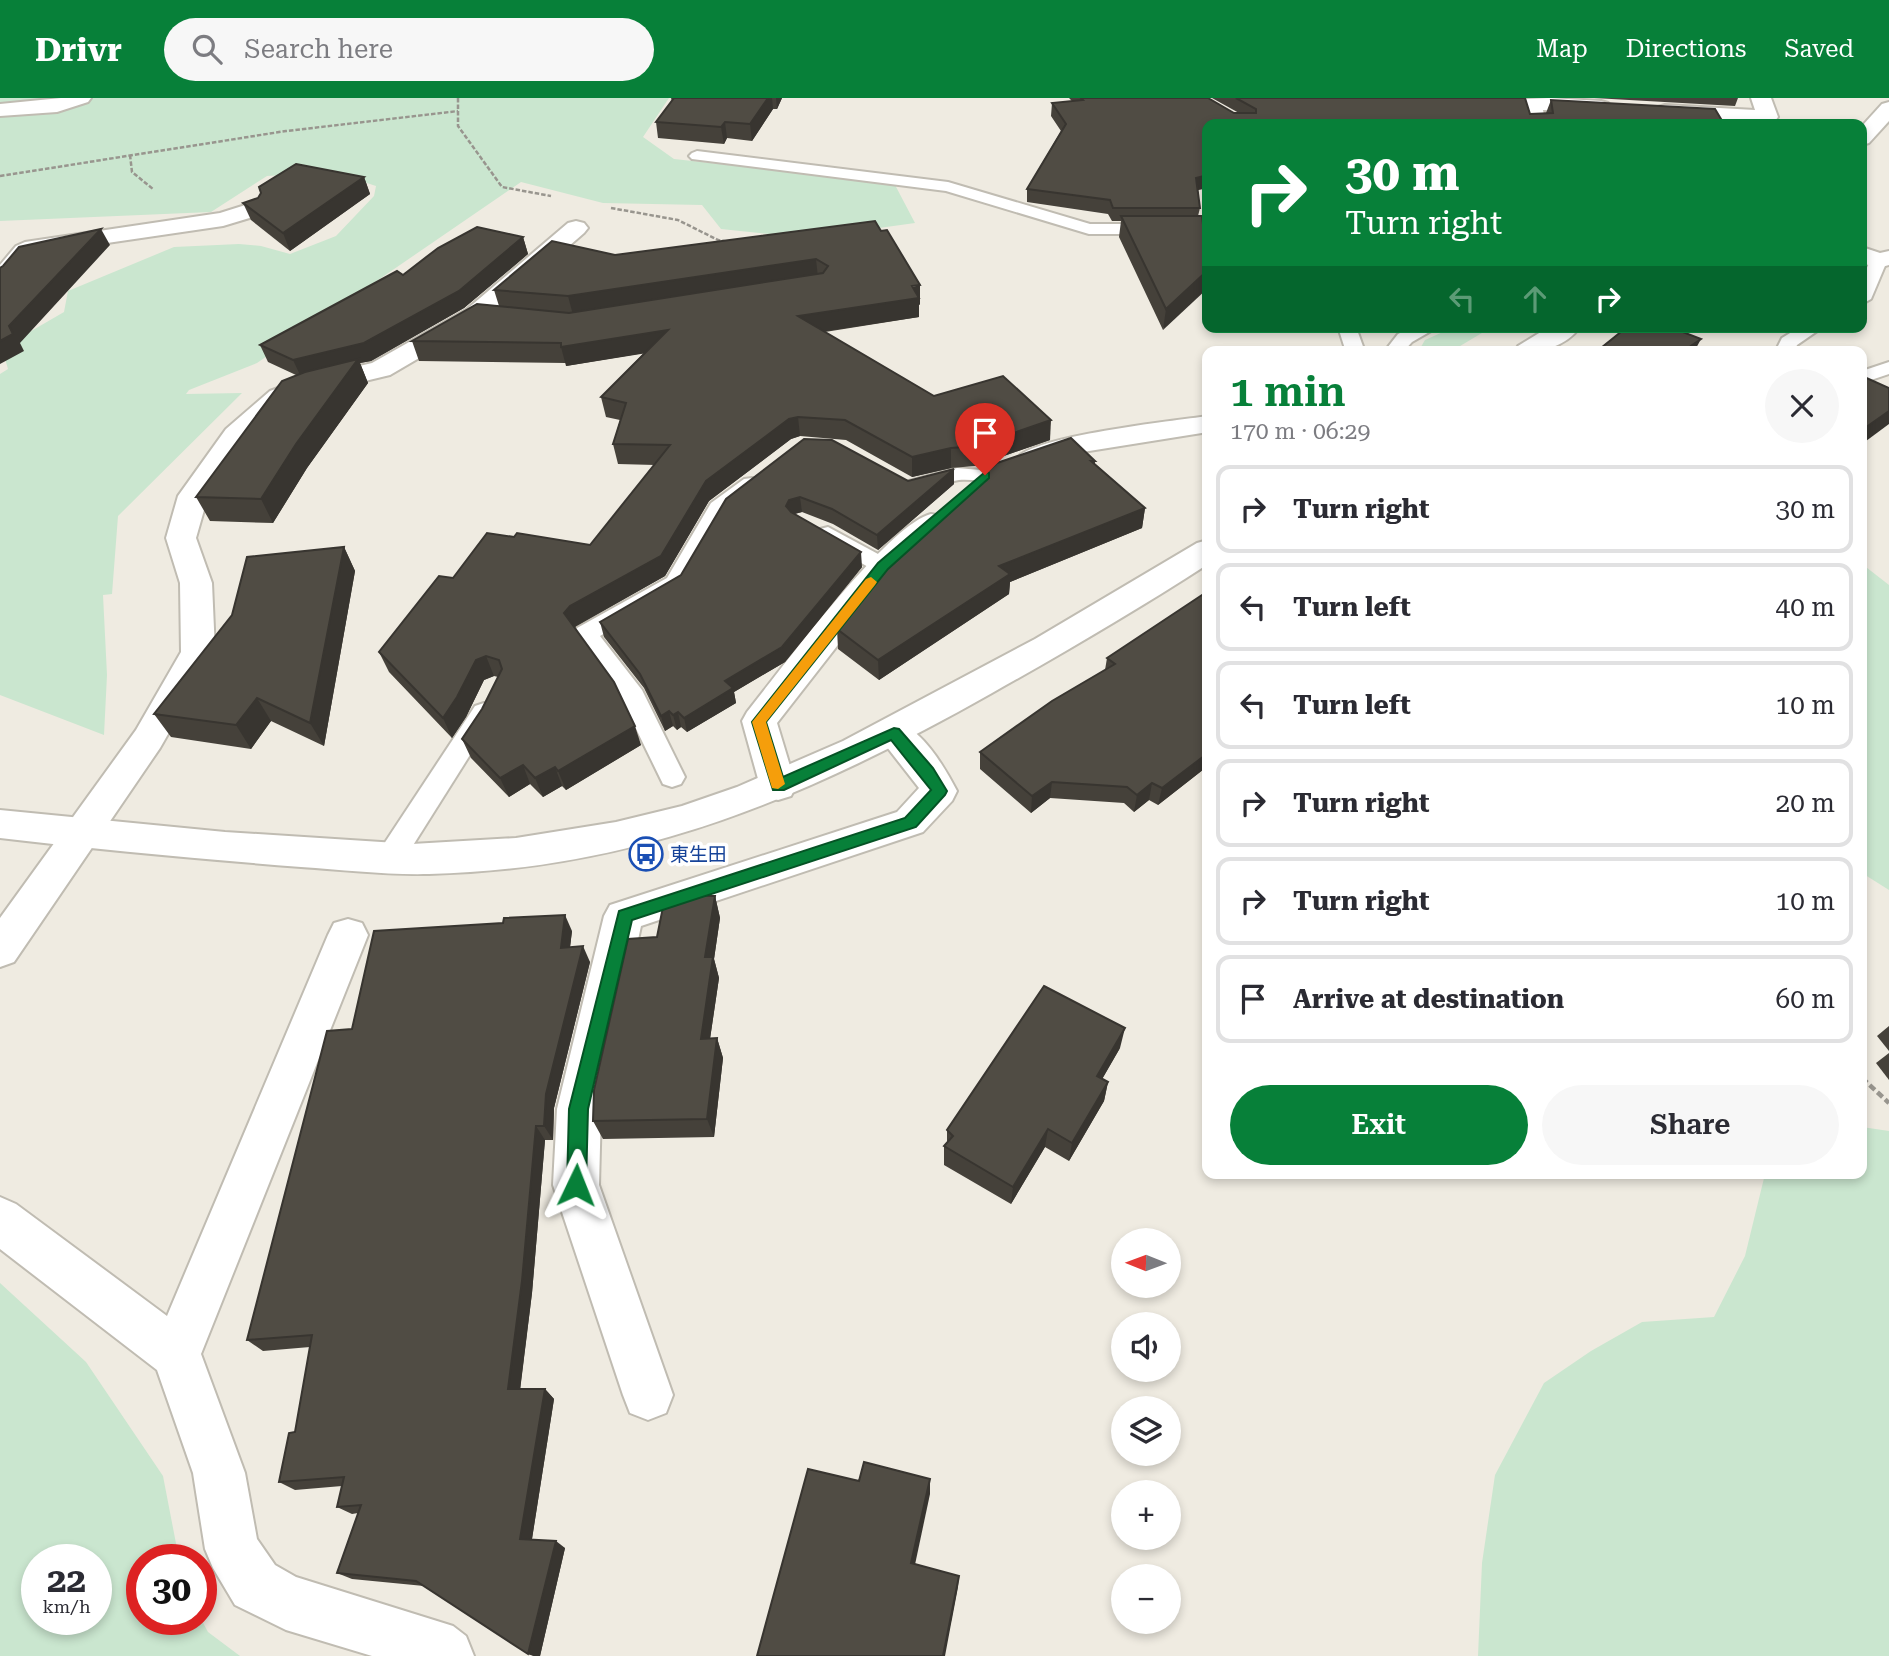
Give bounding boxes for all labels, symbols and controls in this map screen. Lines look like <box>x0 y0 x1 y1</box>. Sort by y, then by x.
search box <box>164 18 654 81</box>
text: Drivr <box>35 30 122 69</box>
icon: search <box>188 30 226 68</box>
text: Search here <box>244 34 393 64</box>
text: Map <box>1536 35 1588 63</box>
text: Directions <box>1626 35 1746 63</box>
text: Saved <box>1784 35 1854 63</box>
text: 30 m <box>1345 145 1460 202</box>
icon: right <box>1230 147 1321 238</box>
text: Turn right <box>1345 204 1502 242</box>
icon: left <box>1443 280 1481 318</box>
icon: ahead <box>1516 280 1554 318</box>
icon: right <box>1589 280 1627 318</box>
text: 1 min <box>1230 367 1346 416</box>
button: close <box>1765 369 1839 443</box>
pin <box>955 403 1015 475</box>
icon: arrive <box>966 414 1004 452</box>
text: 170 m · 06:29 <box>1230 418 1370 445</box>
icon: right <box>1234 490 1272 528</box>
text: Turn right <box>1293 494 1429 524</box>
text: 30 m <box>1776 494 1835 524</box>
icon: left <box>1234 588 1272 626</box>
text: Turn left <box>1293 592 1411 622</box>
text: 40 m <box>1776 592 1835 622</box>
icon: left <box>1234 686 1272 724</box>
text: Turn left <box>1293 690 1411 720</box>
text: 10 m <box>1776 690 1835 720</box>
icon: right <box>1234 784 1272 822</box>
text: Turn right <box>1293 788 1429 818</box>
text: 20 m <box>1776 788 1835 818</box>
bus stop icon: 東生田 <box>627 835 665 873</box>
place label: 東生田 <box>670 843 727 866</box>
icon: right <box>1234 882 1272 920</box>
text: Turn right <box>1293 886 1429 916</box>
text: 10 m <box>1776 886 1835 916</box>
icon: arrive <box>1234 980 1272 1018</box>
text: Arrive at destination <box>1293 984 1564 1014</box>
text: 60 m <box>1776 984 1835 1014</box>
button: Exit <box>1230 1085 1528 1165</box>
button: Share <box>1542 1085 1839 1165</box>
position arrow <box>539 1148 613 1222</box>
north arrow <box>1111 1228 1181 1298</box>
map controls <box>1111 1228 1181 1634</box>
button: sound <box>1111 1312 1181 1382</box>
button: layers <box>1111 1396 1181 1466</box>
button: + <box>1111 1480 1181 1550</box>
speed limit sign: 30 <box>126 1544 217 1635</box>
text: 22 <box>47 1560 86 1601</box>
button: − <box>1111 1564 1181 1634</box>
text: km/h <box>42 1596 91 1617</box>

